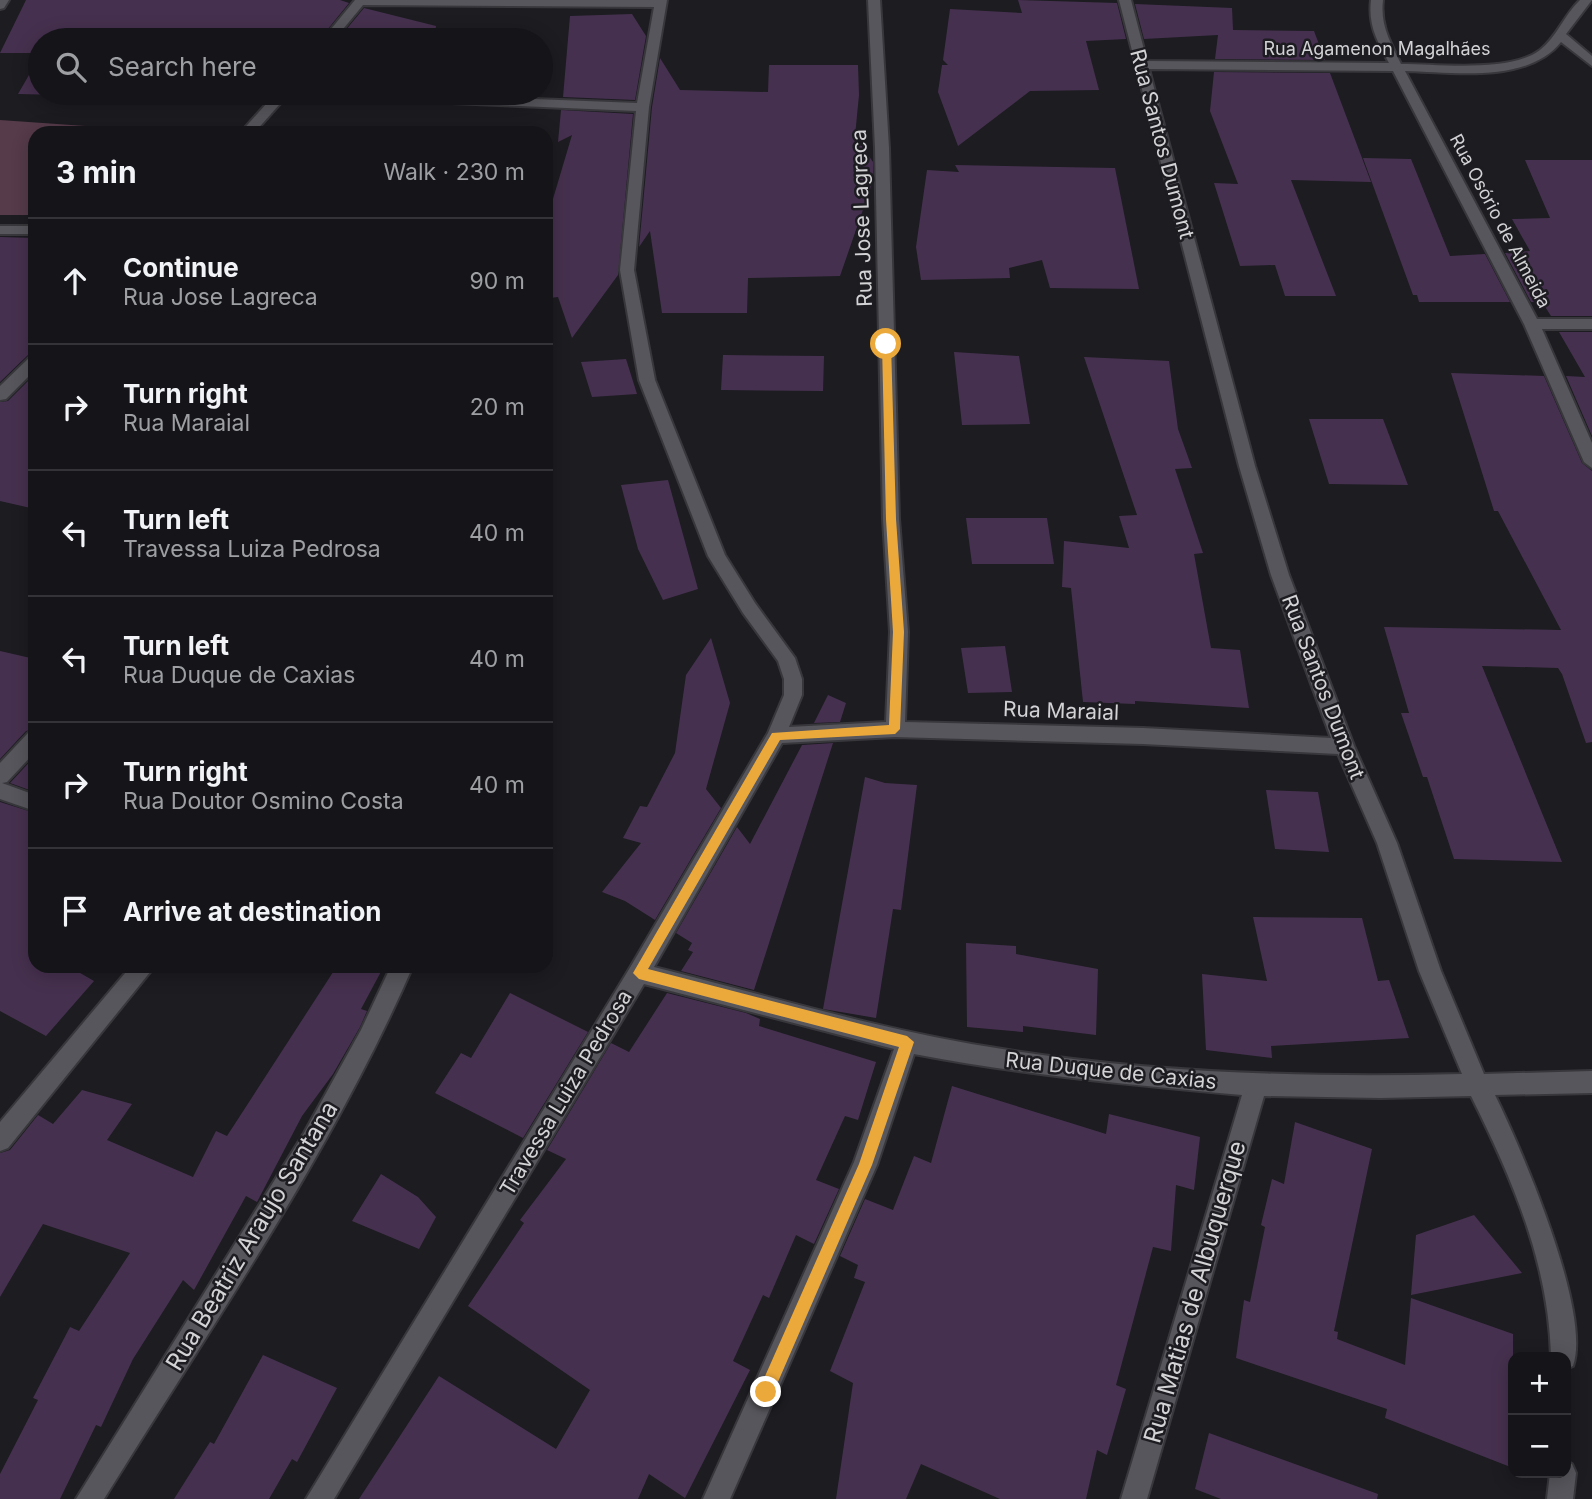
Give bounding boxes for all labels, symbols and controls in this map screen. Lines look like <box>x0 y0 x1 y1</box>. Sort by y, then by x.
search box <box>28 28 553 105</box>
street label: Rua Agamenon Magalhães <box>1264 38 1490 59</box>
street label: Rua Santos Dumont <box>1125 46 1200 242</box>
icon: search <box>52 48 90 86</box>
text: Search here <box>108 51 257 82</box>
street label: Rua Jose Lagreca <box>846 129 877 307</box>
street label: Rua Osório de Almeida <box>1446 130 1555 311</box>
text: 3 min <box>56 154 137 190</box>
text: Walk · 230 m <box>383 158 525 186</box>
text: Continue <box>123 252 239 283</box>
icon: ahead <box>56 262 94 300</box>
text: 90 m <box>470 267 525 295</box>
text: Rua Jose Lagreca <box>123 283 318 311</box>
route start <box>870 328 901 359</box>
text: Turn right <box>123 378 248 409</box>
icon: right <box>56 388 94 426</box>
text: 20 m <box>470 393 525 421</box>
text: Rua Maraial <box>123 409 250 437</box>
text: Turn left <box>123 504 229 535</box>
icon: left <box>56 514 94 552</box>
text: 40 m <box>469 519 525 547</box>
text: Travessa Luiza Pedrosa <box>123 535 381 563</box>
street label: Rua Santos Dumont <box>1277 591 1370 783</box>
text: Turn left <box>123 630 229 661</box>
icon: left <box>56 640 94 678</box>
text: 40 m <box>469 645 525 673</box>
text: Rua Duque de Caxias <box>123 661 355 689</box>
street label: Rua Maraial <box>1003 696 1119 725</box>
text: Turn right <box>123 756 248 787</box>
icon: right <box>56 766 94 804</box>
text: 40 m <box>469 771 525 799</box>
text: Rua Doutor Osmino Costa <box>123 787 404 815</box>
icon: arrive <box>56 892 94 930</box>
text: Arrive at destination <box>123 896 382 927</box>
street label: Travessa Luiza Pedrosa <box>494 985 637 1200</box>
street label: Rua Duque de Caxias <box>1004 1047 1218 1094</box>
street label: Rua Beatriz Araujo Santana <box>160 1096 344 1376</box>
street label: Rua Matias de Albuquerque <box>1137 1138 1252 1446</box>
map controls <box>1508 1352 1571 1478</box>
button: + <box>1508 1352 1571 1415</box>
route end <box>750 1376 781 1407</box>
button: − <box>1508 1415 1571 1478</box>

